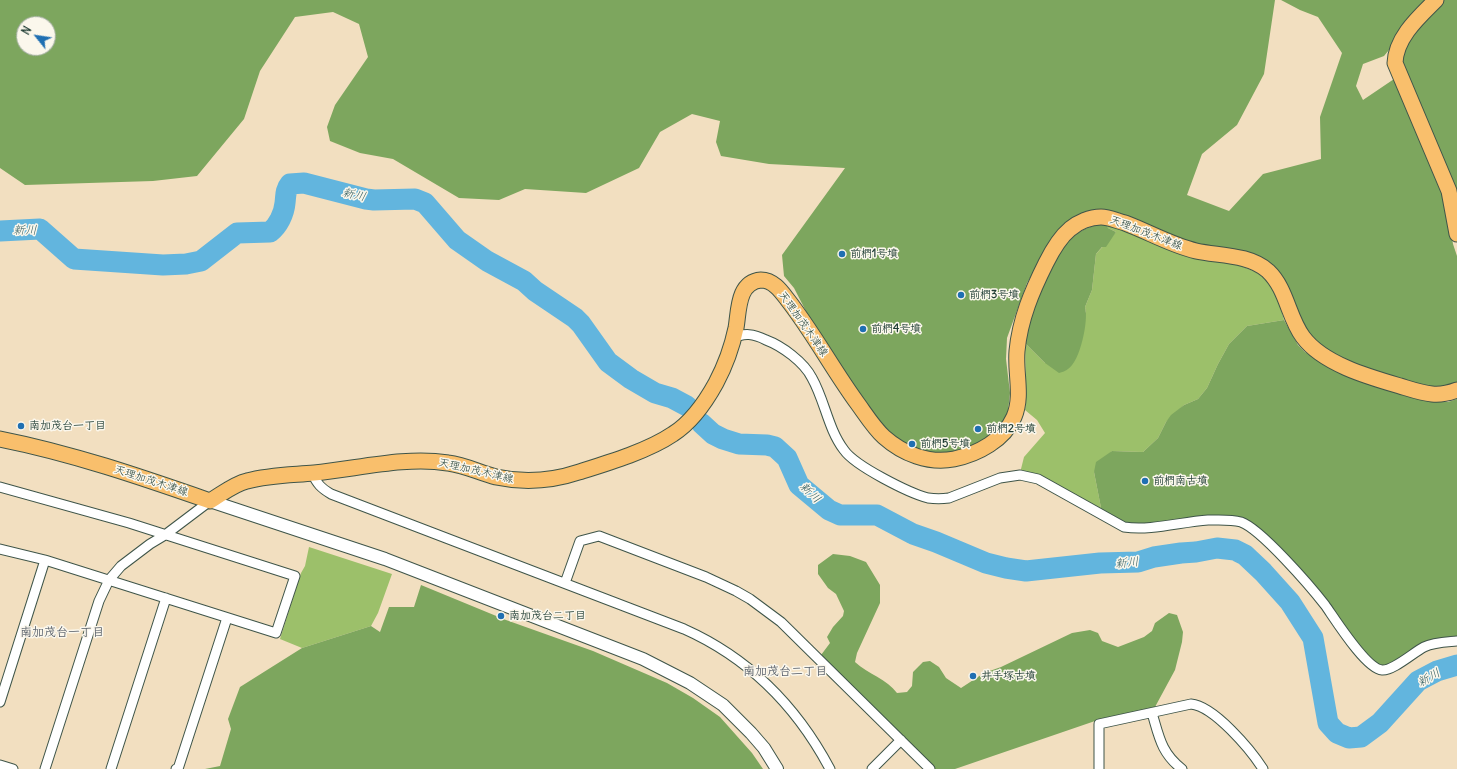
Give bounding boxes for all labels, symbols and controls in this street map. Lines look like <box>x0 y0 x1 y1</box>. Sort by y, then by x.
north arrow <box>16 16 56 56</box>
text: N <box>19 24 34 37</box>
water label: 新川 <box>341 185 367 205</box>
street label: 天理加茂木津線 <box>1108 213 1184 253</box>
water label: 新川 <box>13 224 37 238</box>
place label: 前椚1号墳 <box>850 247 898 261</box>
marker: 前椚1号墳 <box>837 249 847 259</box>
place label: 前椚3号墳 <box>969 288 1019 302</box>
street label: 天理加茂木津線 <box>776 289 830 359</box>
marker: 前椚3号墳 <box>956 290 966 300</box>
place label: 前椚4号墳 <box>871 322 921 336</box>
marker: 前椚4号墳 <box>858 324 868 334</box>
place label: 南加茂台一丁目 <box>29 419 106 433</box>
marker: 南加茂台一丁目 <box>16 421 26 431</box>
place label: 前椚2号墳 <box>986 422 1036 436</box>
marker: 前椚2号墳 <box>973 424 983 434</box>
place label: 前椚5号墳 <box>920 437 970 451</box>
marker: 前椚5号墳 <box>907 439 917 449</box>
street label: 天理加茂木津線 <box>437 456 515 486</box>
street label: 天理加茂木津線 <box>112 463 190 499</box>
place label: 前椚南古墳 <box>1153 474 1208 488</box>
marker: 前椚南古墳 <box>1140 476 1150 486</box>
water label: 新川 <box>796 480 824 506</box>
water label: 新川 <box>1114 555 1140 571</box>
place label: 南加茂台二丁目 <box>509 609 586 623</box>
marker: 南加茂台二丁目 <box>496 611 506 621</box>
district label: 南加茂台一丁目 <box>20 626 104 640</box>
district label: 南加茂台二丁目 <box>743 665 827 679</box>
water label: 新川 <box>1415 666 1443 690</box>
place label: 井手塚古墳 <box>981 669 1036 683</box>
marker: 井手塚古墳 <box>968 671 978 681</box>

